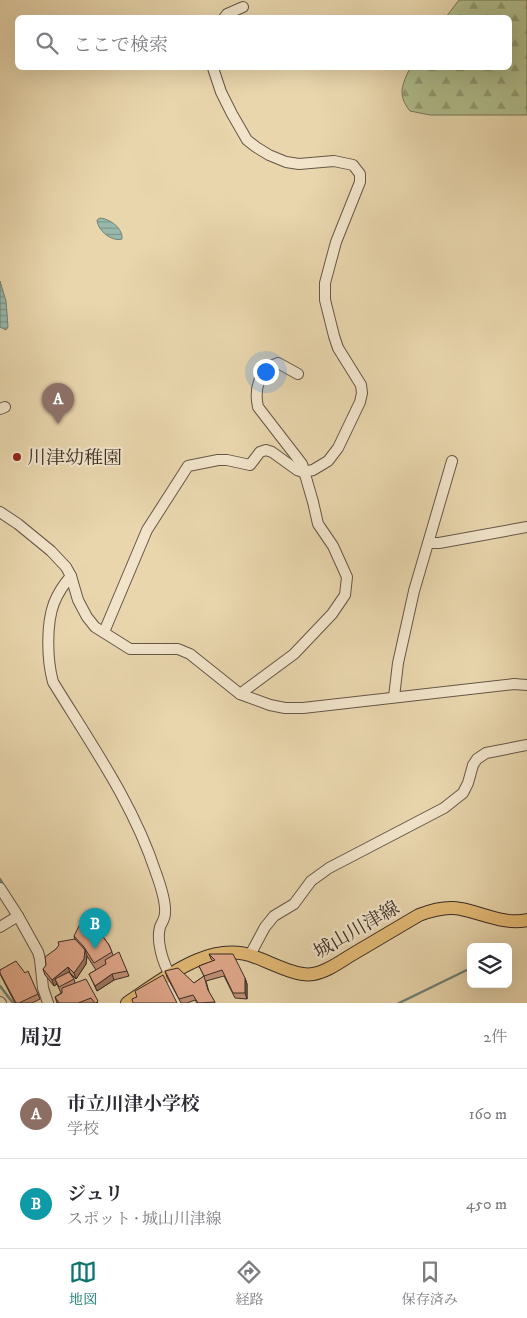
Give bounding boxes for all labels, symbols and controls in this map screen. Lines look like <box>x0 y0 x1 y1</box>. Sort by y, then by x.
search box <box>15 15 512 70</box>
icon: search <box>33 29 61 57</box>
text: ここで検索 <box>73 34 168 57</box>
your location <box>253 359 279 385</box>
pin: A <box>42 383 74 424</box>
place label: 川津幼稚園 <box>27 447 122 470</box>
marker: 川津幼稚園 <box>11 451 23 463</box>
street label: 城山川津線 <box>310 897 404 964</box>
pin: B <box>79 908 111 949</box>
map controls <box>467 943 512 988</box>
button: layers <box>467 943 512 988</box>
text: 周辺 <box>20 1025 62 1051</box>
text: 2件 <box>483 1027 507 1047</box>
text: 市立川津小学校 <box>67 1093 200 1116</box>
text: A <box>31 1104 41 1124</box>
text: 160 m <box>469 1104 507 1124</box>
text: 学校 <box>67 1119 99 1139</box>
text: ジュリ <box>67 1183 124 1206</box>
text: B <box>31 1194 41 1214</box>
text: 450 m <box>466 1194 507 1214</box>
text: スポット · 城山川津線 <box>67 1209 222 1229</box>
tab: 地図 <box>69 1258 97 1309</box>
tab: 経路 <box>235 1258 263 1309</box>
tab: 保存済み <box>402 1258 458 1309</box>

